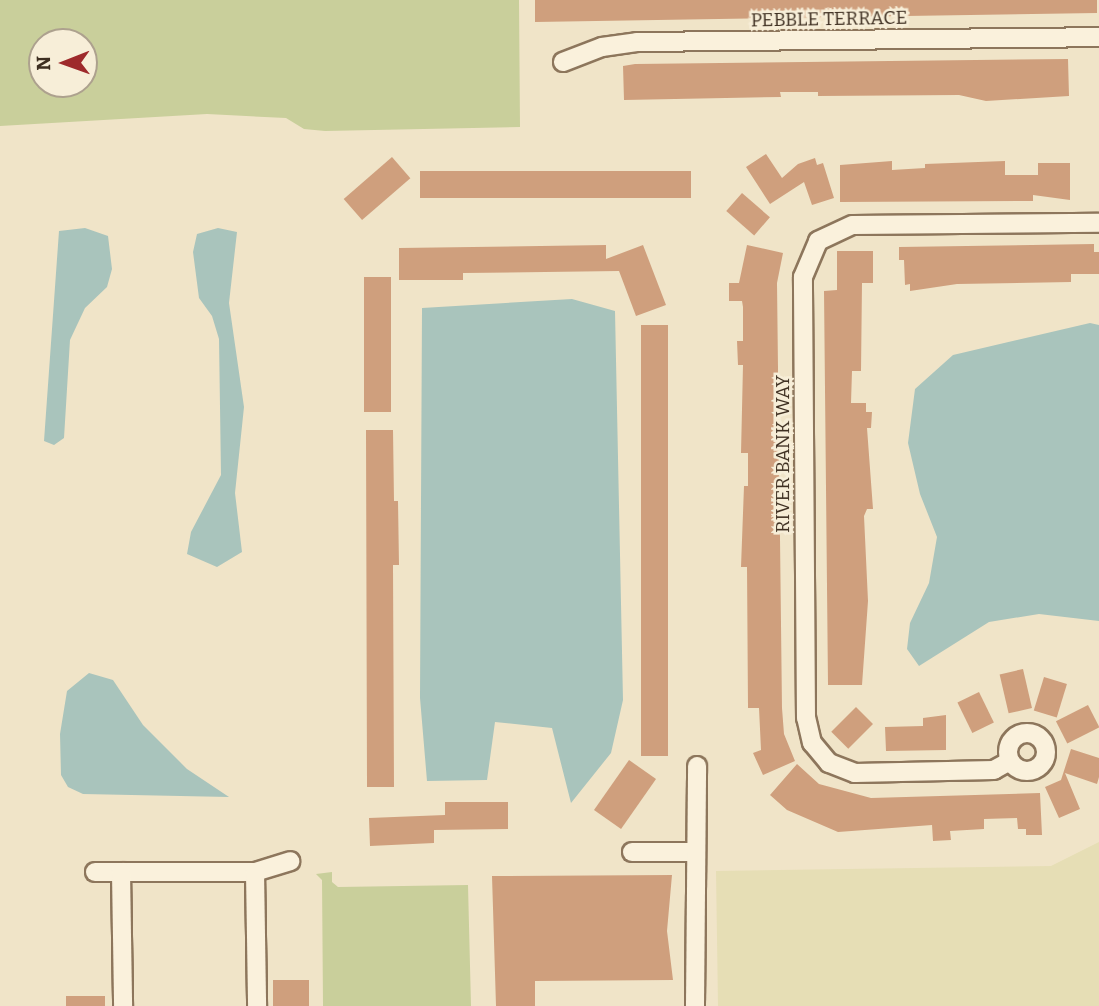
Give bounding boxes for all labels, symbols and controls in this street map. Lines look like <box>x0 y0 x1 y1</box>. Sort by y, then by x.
street label: PEBBLE TERRACE <box>751 6 907 32</box>
north arrow <box>28 28 98 98</box>
text: N <box>32 56 55 71</box>
street label: RIVER BANK WAY <box>772 375 794 533</box>

